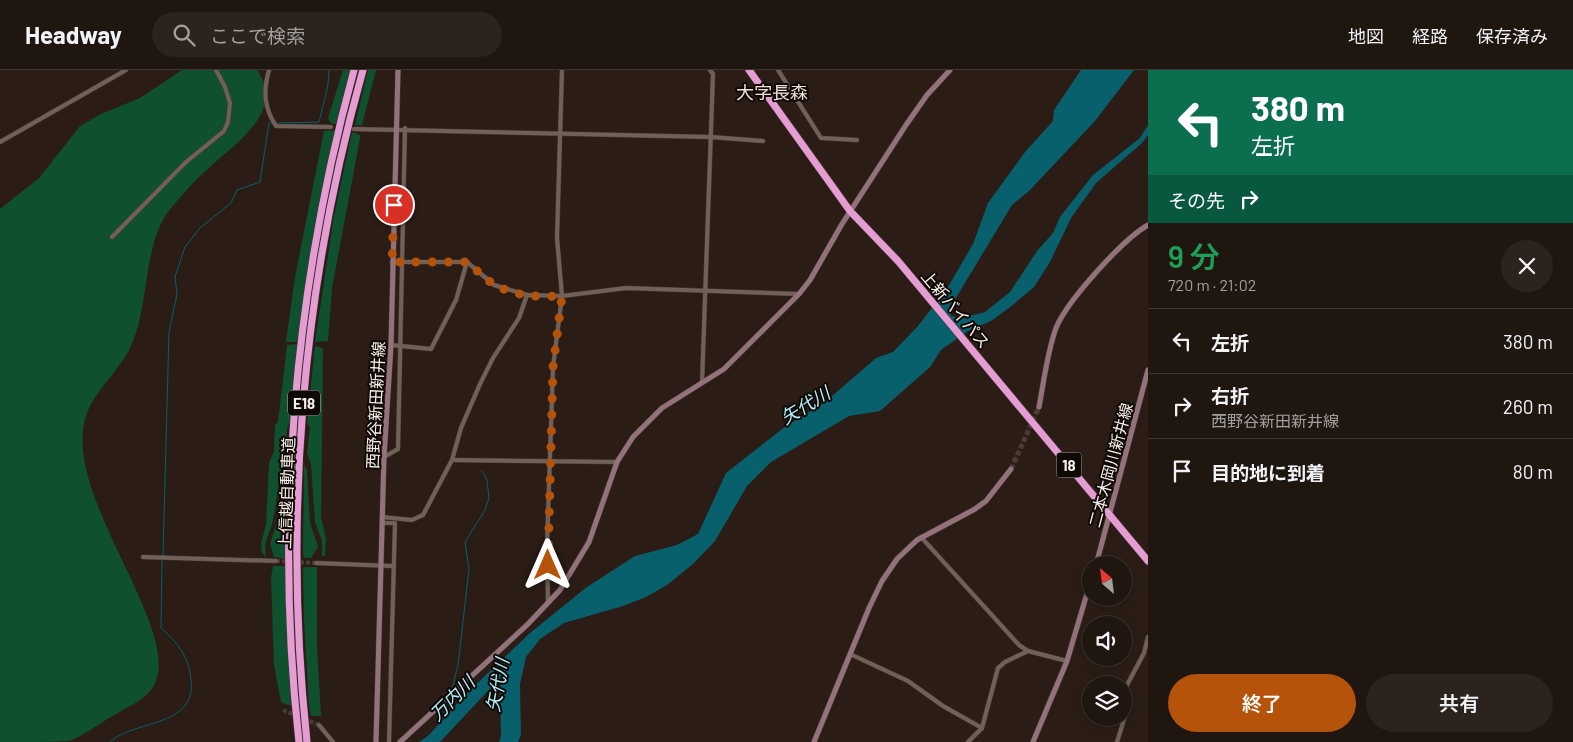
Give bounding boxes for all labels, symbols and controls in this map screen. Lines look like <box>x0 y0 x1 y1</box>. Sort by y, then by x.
search box <box>152 12 502 57</box>
text: Headway <box>25 20 122 49</box>
icon: search <box>170 21 198 49</box>
text: ここで検索 <box>210 24 305 47</box>
text: 地図 <box>1348 25 1384 47</box>
text: 経路 <box>1412 25 1448 47</box>
text: 保存済み <box>1476 25 1548 47</box>
district label: 大字長森 <box>736 81 808 103</box>
text: 380 m <box>1251 86 1345 128</box>
icon: left <box>1168 90 1233 155</box>
text: 左折 <box>1251 132 1295 158</box>
pin <box>373 184 415 226</box>
icon: right <box>1235 185 1263 213</box>
text: その先 <box>1168 189 1225 212</box>
icon: arrive <box>380 191 408 219</box>
text: 9 分 <box>1168 238 1220 274</box>
button: close <box>1501 240 1553 292</box>
street label: 上新バイパス <box>918 266 994 352</box>
text: 720 m · 21:02 <box>1168 275 1256 294</box>
icon: left <box>1168 327 1196 355</box>
text: 380 m <box>1503 330 1553 353</box>
text: 左折 <box>1211 331 1249 354</box>
street label: 西野谷新田新井線 <box>362 341 388 469</box>
water label: 矢代川 <box>776 381 836 428</box>
text: 右折 <box>1211 384 1249 407</box>
road number: E18 <box>288 390 320 416</box>
icon: right <box>1168 392 1196 420</box>
text: 260 m <box>1503 395 1553 418</box>
street label: 二本木岡川新井線 <box>1084 401 1136 529</box>
text: 西野谷新田新井線 <box>1211 411 1339 430</box>
street label: 上信越自動車道 <box>275 437 297 549</box>
road number: 18 <box>1056 452 1082 478</box>
icon: arrive <box>1168 457 1196 485</box>
text: 80 m <box>1513 460 1553 483</box>
text: 目的地に到着 <box>1211 461 1325 484</box>
position arrow <box>521 538 573 590</box>
north arrow <box>1082 556 1132 606</box>
map controls <box>1082 556 1132 726</box>
button: sound <box>1082 616 1132 666</box>
water label: 矢代川 <box>481 654 513 714</box>
water label: 万内川 <box>425 670 480 725</box>
button: 終了 <box>1168 674 1356 732</box>
button: 共有 <box>1366 674 1553 732</box>
button: layers <box>1082 676 1132 726</box>

